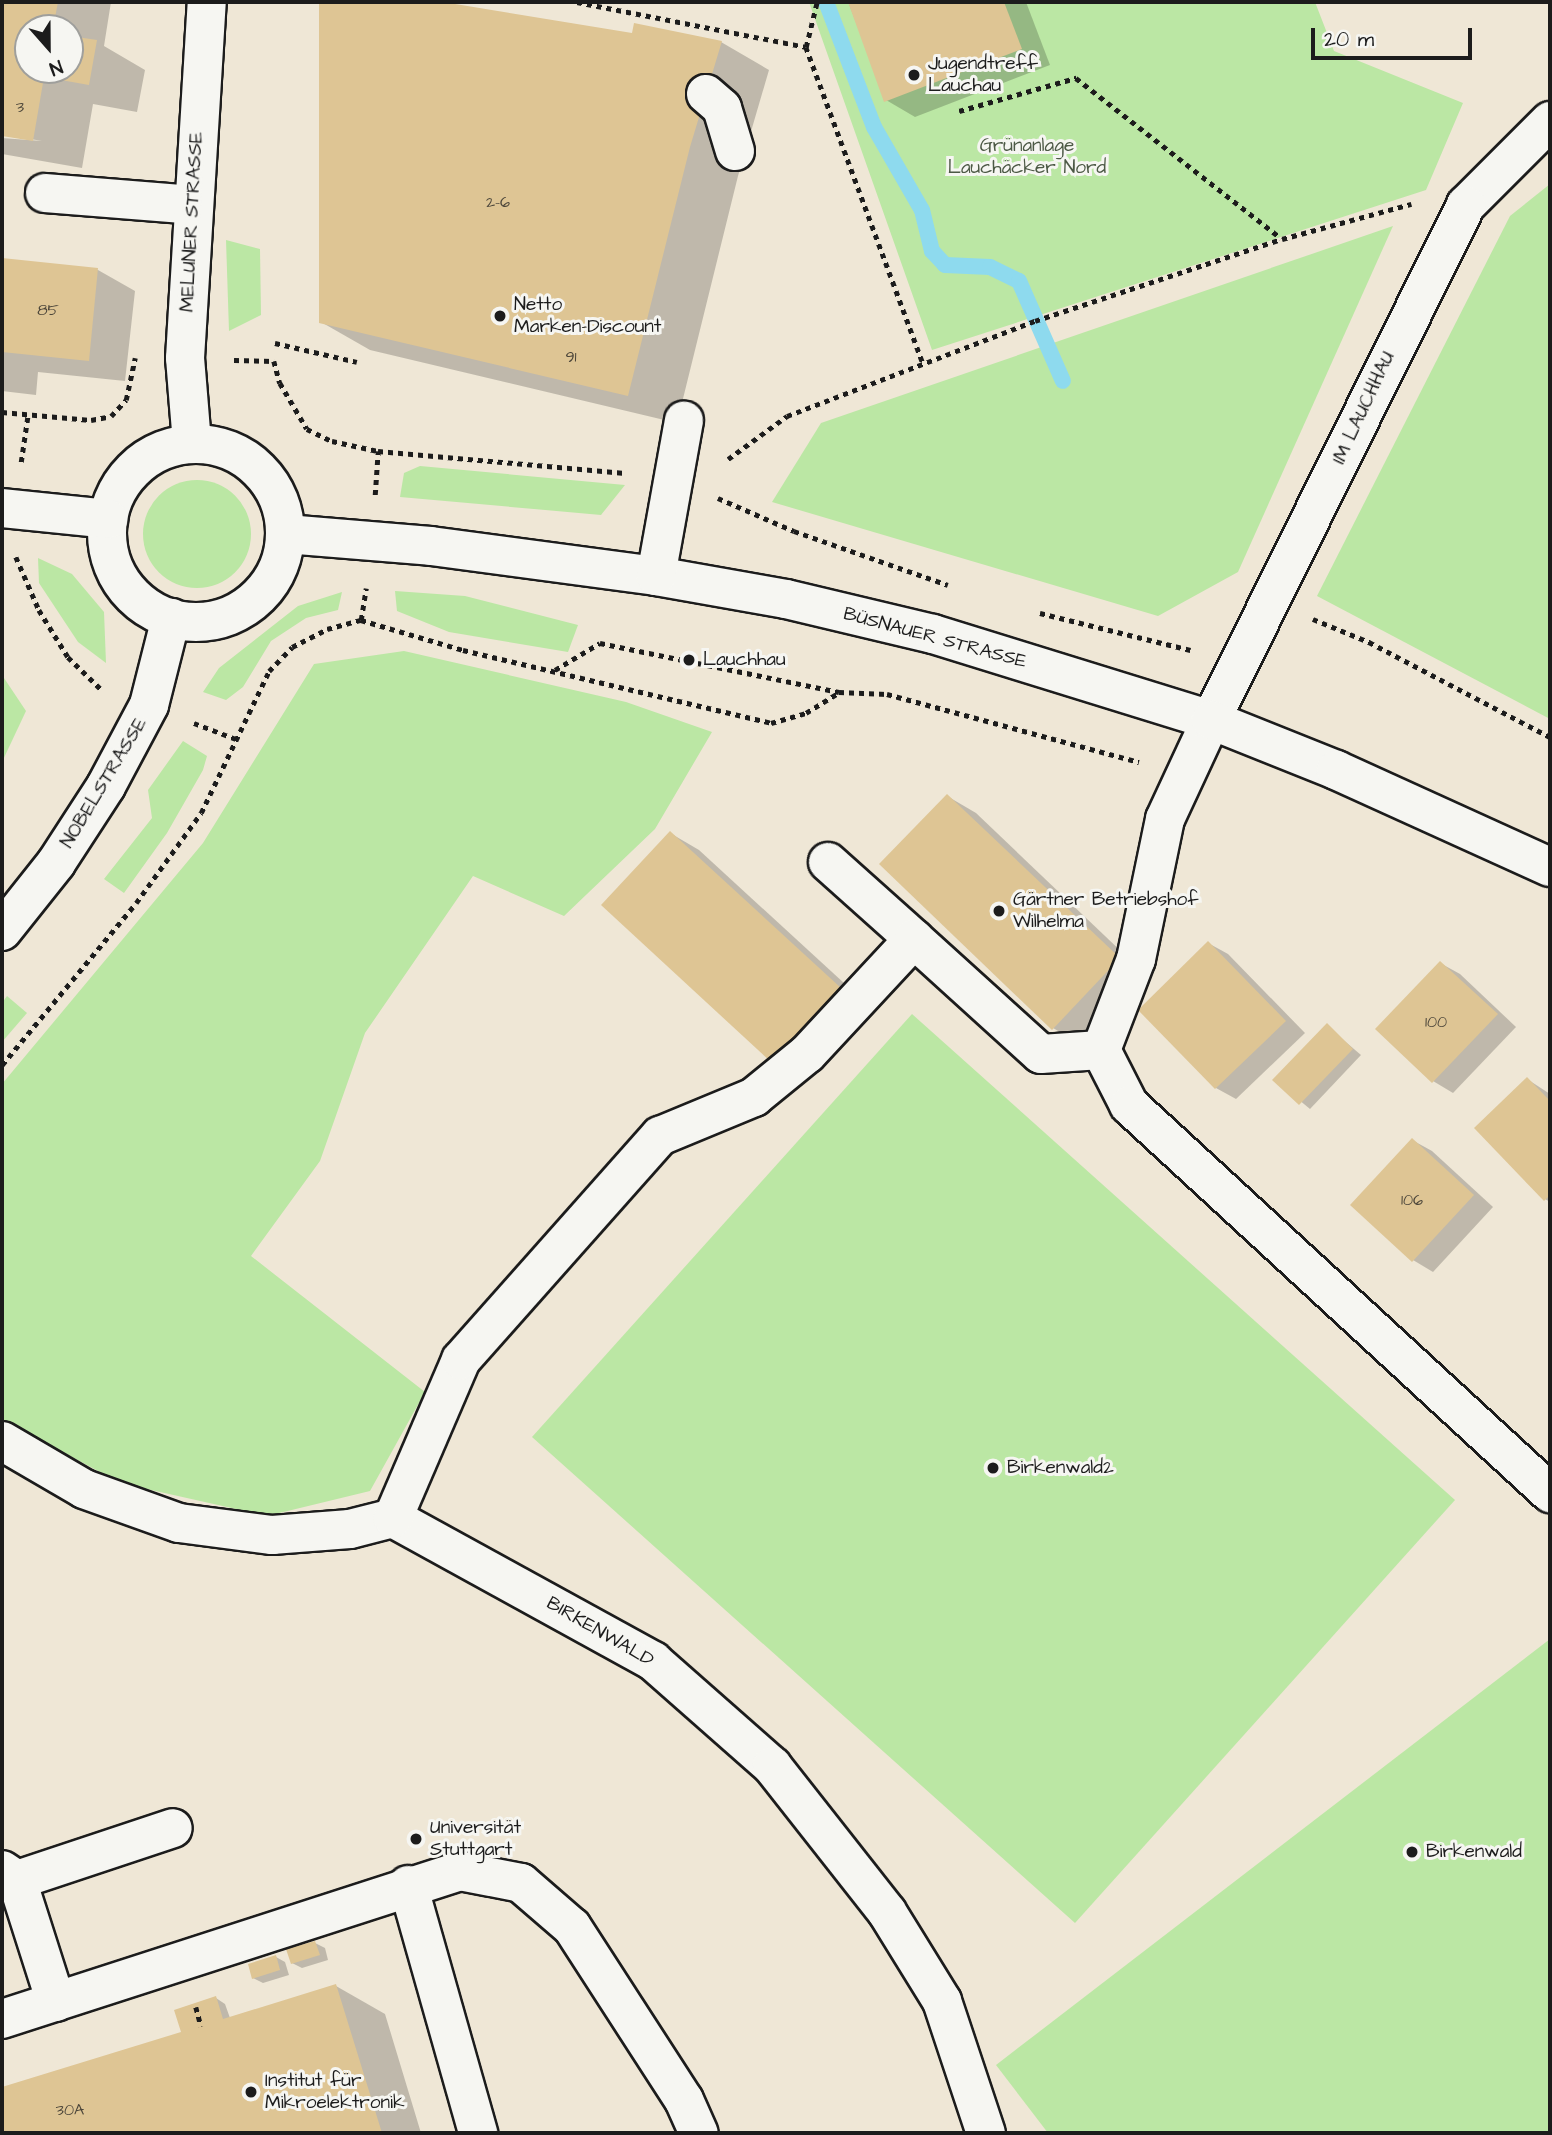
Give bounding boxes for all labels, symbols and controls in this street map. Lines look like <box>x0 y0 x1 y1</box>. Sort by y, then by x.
north arrow <box>14 14 84 84</box>
scale bar <box>1314 14 1475 58</box>
text: 20 m <box>1324 25 1374 54</box>
text: N <box>46 52 66 82</box>
place label: Jugendtreff Lauchau <box>928 53 1038 97</box>
marker: Jugendtreff Lauchau <box>906 67 922 83</box>
house number: 3 <box>16 97 24 117</box>
street label: MELUNER STRASSE <box>176 131 208 313</box>
park label: Grünanlage Lauchäcker Nord <box>948 135 1106 179</box>
house number: 2-6 <box>486 192 510 212</box>
place label: Netto Marken-Discount <box>514 294 661 338</box>
house number: 85 <box>37 300 59 320</box>
marker: Netto Marken-Discount <box>492 308 508 324</box>
house number: 91 <box>565 347 577 367</box>
street label: IM LAUCHHAU <box>1328 348 1400 468</box>
street label: BÜSNAUER STRASSE <box>841 603 1029 673</box>
place label: Lauchhau <box>703 649 786 671</box>
marker: Lauchhau <box>681 652 697 668</box>
street label: NOBELSTRASSE <box>56 714 152 852</box>
place label: Gärtner Betriebshof Wilhelma <box>1013 889 1199 933</box>
marker: Gärtner Betriebshof Wilhelma <box>991 903 1007 919</box>
house number: 100 <box>1425 1012 1447 1032</box>
house number: 106 <box>1401 1190 1423 1210</box>
place label: Birkenwald2 <box>1007 1457 1114 1479</box>
marker: Birkenwald2 <box>985 1460 1001 1476</box>
street label: BIRKENWALD <box>542 1592 658 1672</box>
place label: Universität Stuttgart <box>430 1817 521 1861</box>
marker: Universität Stuttgart <box>408 1831 424 1847</box>
place label: Birkenwald <box>1426 1841 1522 1863</box>
marker: Birkenwald <box>1404 1844 1420 1860</box>
place label: Institut für Mikroelektronik <box>265 2070 405 2114</box>
marker: Institut für Mikroelektronik <box>243 2084 259 2100</box>
house number: 30A <box>56 2100 84 2120</box>

